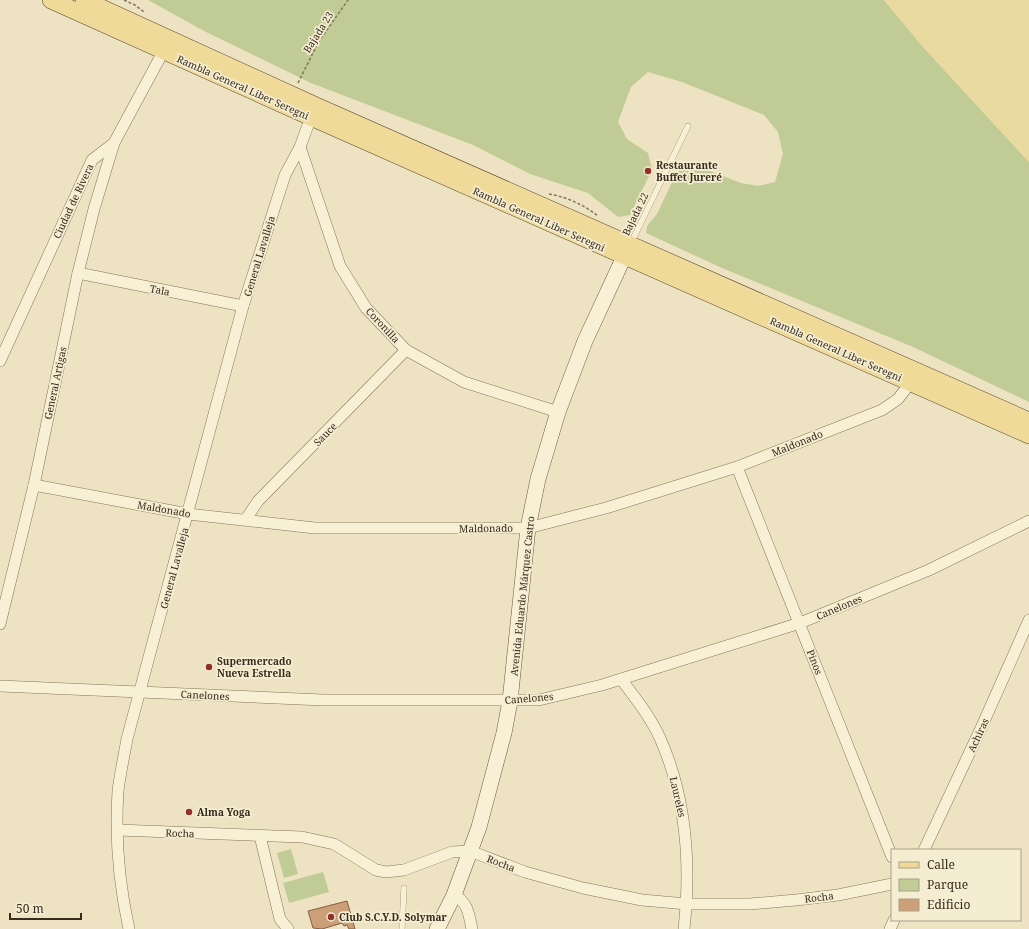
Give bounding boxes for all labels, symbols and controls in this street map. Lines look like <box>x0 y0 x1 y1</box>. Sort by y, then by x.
street label: Bajada 23 <box>300 8 336 55</box>
street label: Rambla General Liber Seregni <box>175 51 312 123</box>
place label: Restaurante Buffet Jureré <box>656 158 722 184</box>
street label: Ciudad de Rivera <box>49 161 97 241</box>
marker: Restaurante Buffet Jureré <box>643 166 653 176</box>
street label: Rambla General Liber Seregni <box>471 183 608 255</box>
street label: Bajada 22 <box>619 190 651 238</box>
street label: General Lavalleja <box>240 214 278 298</box>
street label: Tala <box>149 281 172 299</box>
street label: Coronilla <box>363 304 403 346</box>
street label: Rambla General Liber Seregni <box>768 313 905 385</box>
street label: General Artigas <box>40 345 70 421</box>
street label: Sauce <box>310 419 340 449</box>
street label: Maldonado <box>769 426 825 460</box>
street label: Maldonado <box>136 497 192 521</box>
street label: Avenida Eduardo Márquez Castro <box>507 515 537 677</box>
street label: Maldonado <box>459 521 513 535</box>
street label: General Lavalleja <box>156 525 192 610</box>
street label: Canelones <box>814 591 865 623</box>
street label: Pinos <box>804 647 826 677</box>
place label: Supermercado Nueva Estrella <box>217 654 292 680</box>
marker: Supermercado Nueva Estrella <box>204 662 214 672</box>
street label: Canelones <box>180 687 230 703</box>
street label: Canelones <box>504 689 554 707</box>
street label: Achiras <box>964 715 992 754</box>
street label: Laureles <box>667 775 690 819</box>
place label: Alma Yoga <box>197 805 250 819</box>
marker: Alma Yoga <box>184 807 194 817</box>
street label: Rocha <box>165 825 195 841</box>
legend <box>891 849 1021 921</box>
street label: Rocha <box>485 851 517 875</box>
text: Calle <box>927 856 955 873</box>
text: Parque <box>927 876 968 893</box>
street label: Rocha <box>804 888 835 906</box>
scale bar <box>10 895 81 921</box>
text: Edificio <box>927 896 970 913</box>
text: 50 m <box>16 900 44 917</box>
place label: Club S.C.Y.D. Solymar <box>339 910 448 924</box>
marker: Club S.C.Y.D. Solymar <box>326 912 336 922</box>

